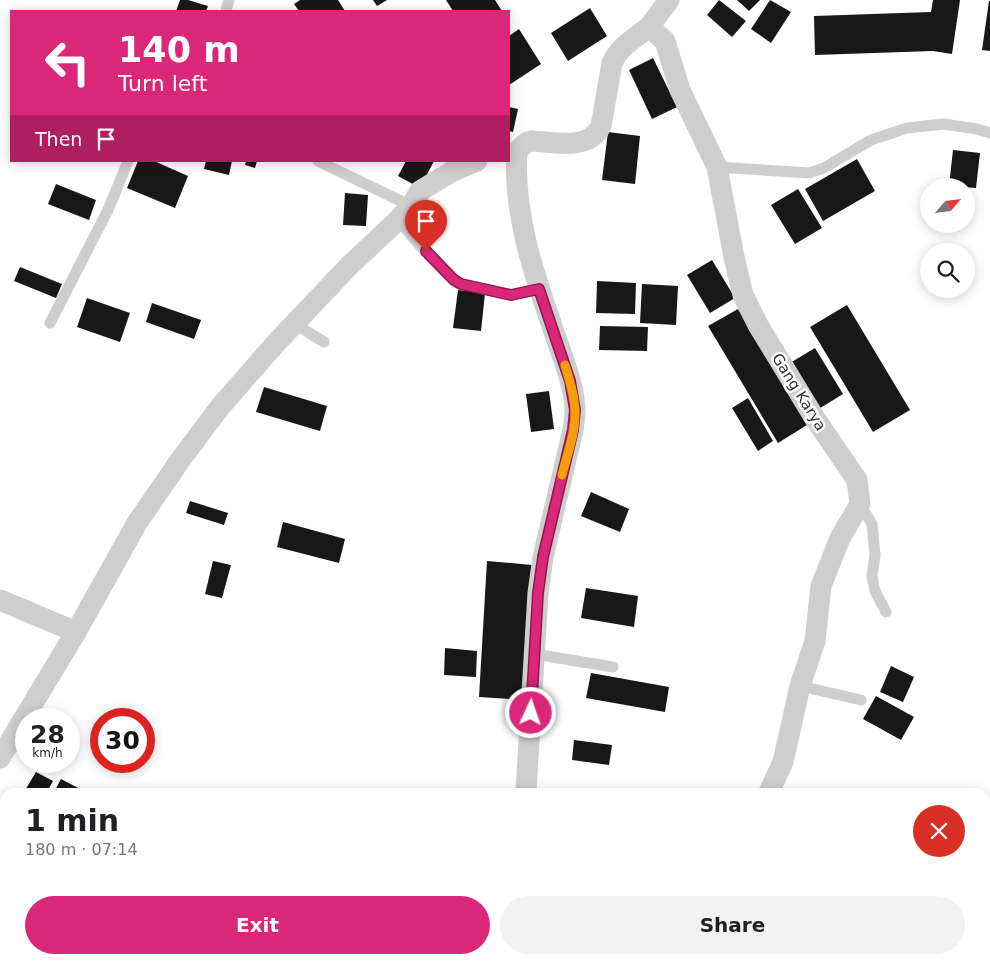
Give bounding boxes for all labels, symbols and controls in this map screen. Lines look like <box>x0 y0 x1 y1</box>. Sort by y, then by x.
icon: left <box>35 30 100 95</box>
text: 140 m <box>118 30 240 70</box>
text: Turn left <box>118 71 207 96</box>
icon: arrive <box>92 125 120 153</box>
text: Then <box>35 128 82 150</box>
north arrow <box>920 178 975 232</box>
map controls <box>920 178 975 298</box>
pin <box>405 200 447 251</box>
icon: arrive <box>412 207 440 235</box>
button: search <box>920 243 975 298</box>
street label: Gang Karya <box>768 350 830 434</box>
position arrow <box>504 686 556 738</box>
speed limit sign: 30 <box>90 708 155 773</box>
text: 28 <box>30 720 65 749</box>
text: km/h <box>32 746 63 760</box>
text: 1 min <box>25 803 119 838</box>
button: close <box>913 805 965 857</box>
text: 180 m · 07:14 <box>25 840 138 859</box>
button: Exit <box>25 896 490 954</box>
button: Share <box>500 896 965 954</box>

